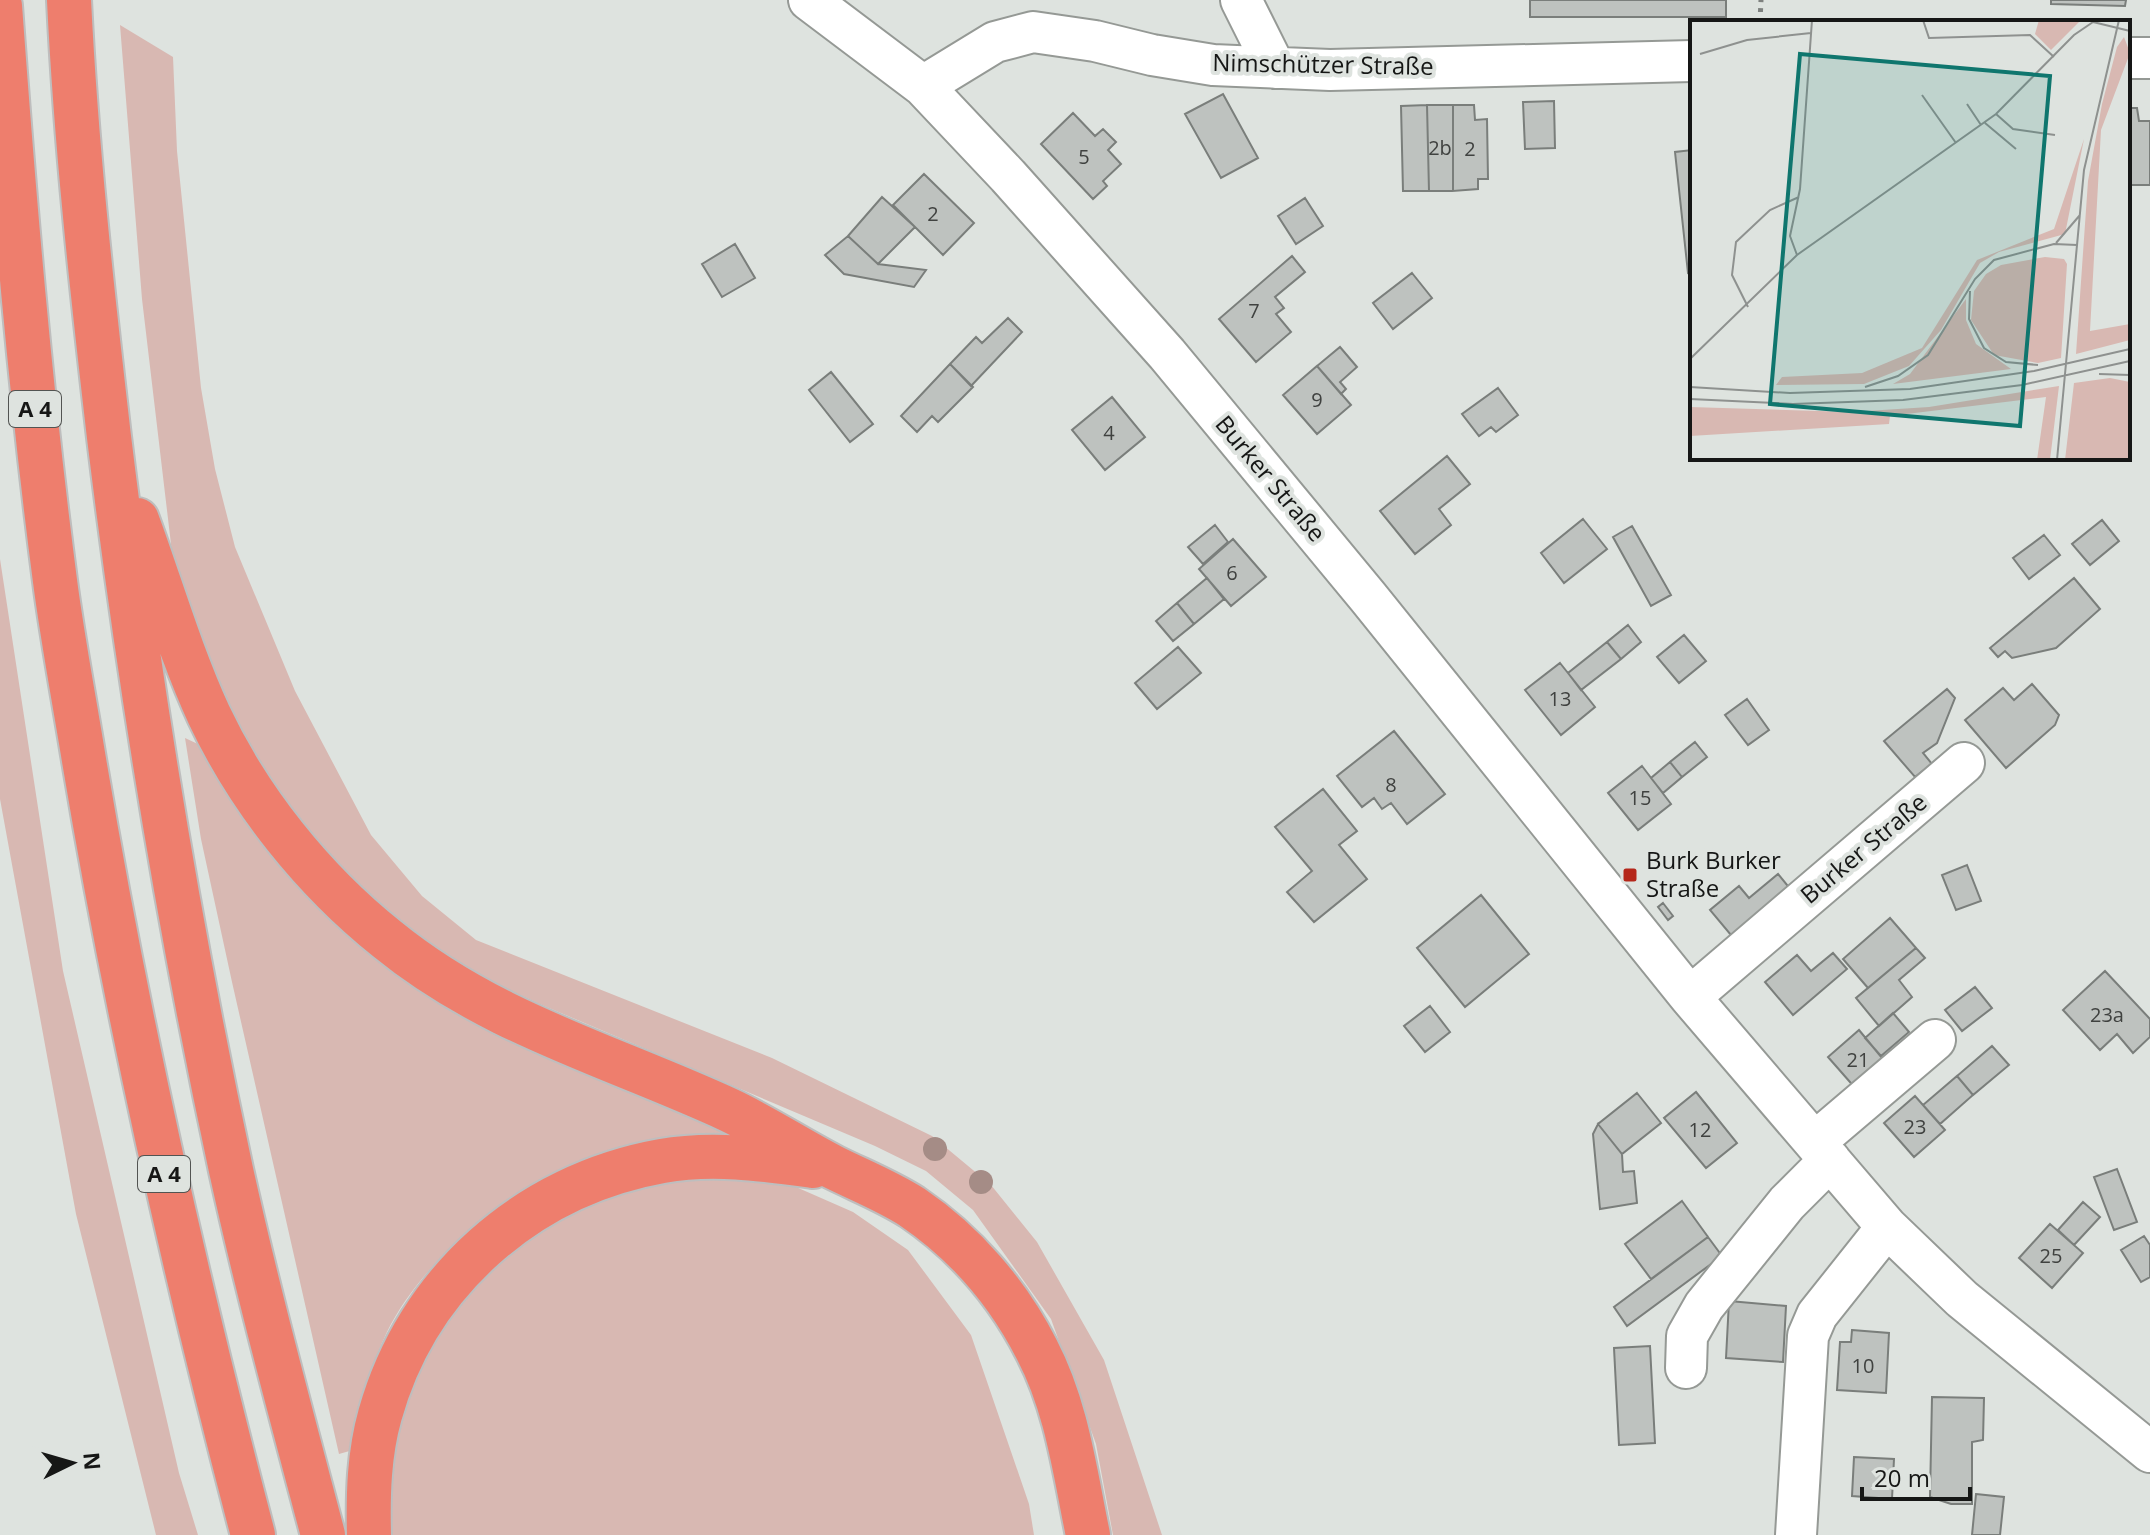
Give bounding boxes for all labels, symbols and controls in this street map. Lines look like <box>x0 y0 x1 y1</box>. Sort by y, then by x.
inset map <box>1690 20 2130 460</box>
street label: Nimschützer Straße <box>1212 45 1434 82</box>
house number: 2b <box>1428 134 1452 161</box>
house number: 2 <box>1464 135 1476 162</box>
house number: 5 <box>1078 143 1090 170</box>
house number: 2 <box>927 200 939 227</box>
house number: 7 <box>1248 297 1260 324</box>
house number: 9 <box>1311 386 1323 413</box>
road number: A 4 <box>9 391 61 427</box>
street label: Burker Straße <box>1209 408 1334 548</box>
house number: 4 <box>1103 419 1115 446</box>
house number: 6 <box>1226 559 1238 586</box>
house number: 13 <box>1549 685 1571 712</box>
house number: 8 <box>1385 771 1397 798</box>
house number: 15 <box>1629 784 1651 811</box>
street label: Burker Straße <box>1793 785 1933 910</box>
place label: Burk Burker Straße <box>1646 843 1781 904</box>
marker: Burk Burker Straße <box>1621 866 1639 884</box>
house number: 23a <box>2090 1001 2124 1028</box>
house number: 21 <box>1847 1046 1869 1073</box>
house number: 23 <box>1904 1113 1926 1140</box>
house number: 12 <box>1689 1116 1711 1143</box>
road number: A 4 <box>138 1156 190 1192</box>
house number: 25 <box>2040 1242 2062 1269</box>
house number: 10 <box>1852 1352 1874 1379</box>
north arrow <box>32 1423 112 1503</box>
text: N <box>77 1451 109 1471</box>
scale bar <box>1862 1451 1970 1501</box>
text: 20 m <box>1874 1461 1930 1494</box>

